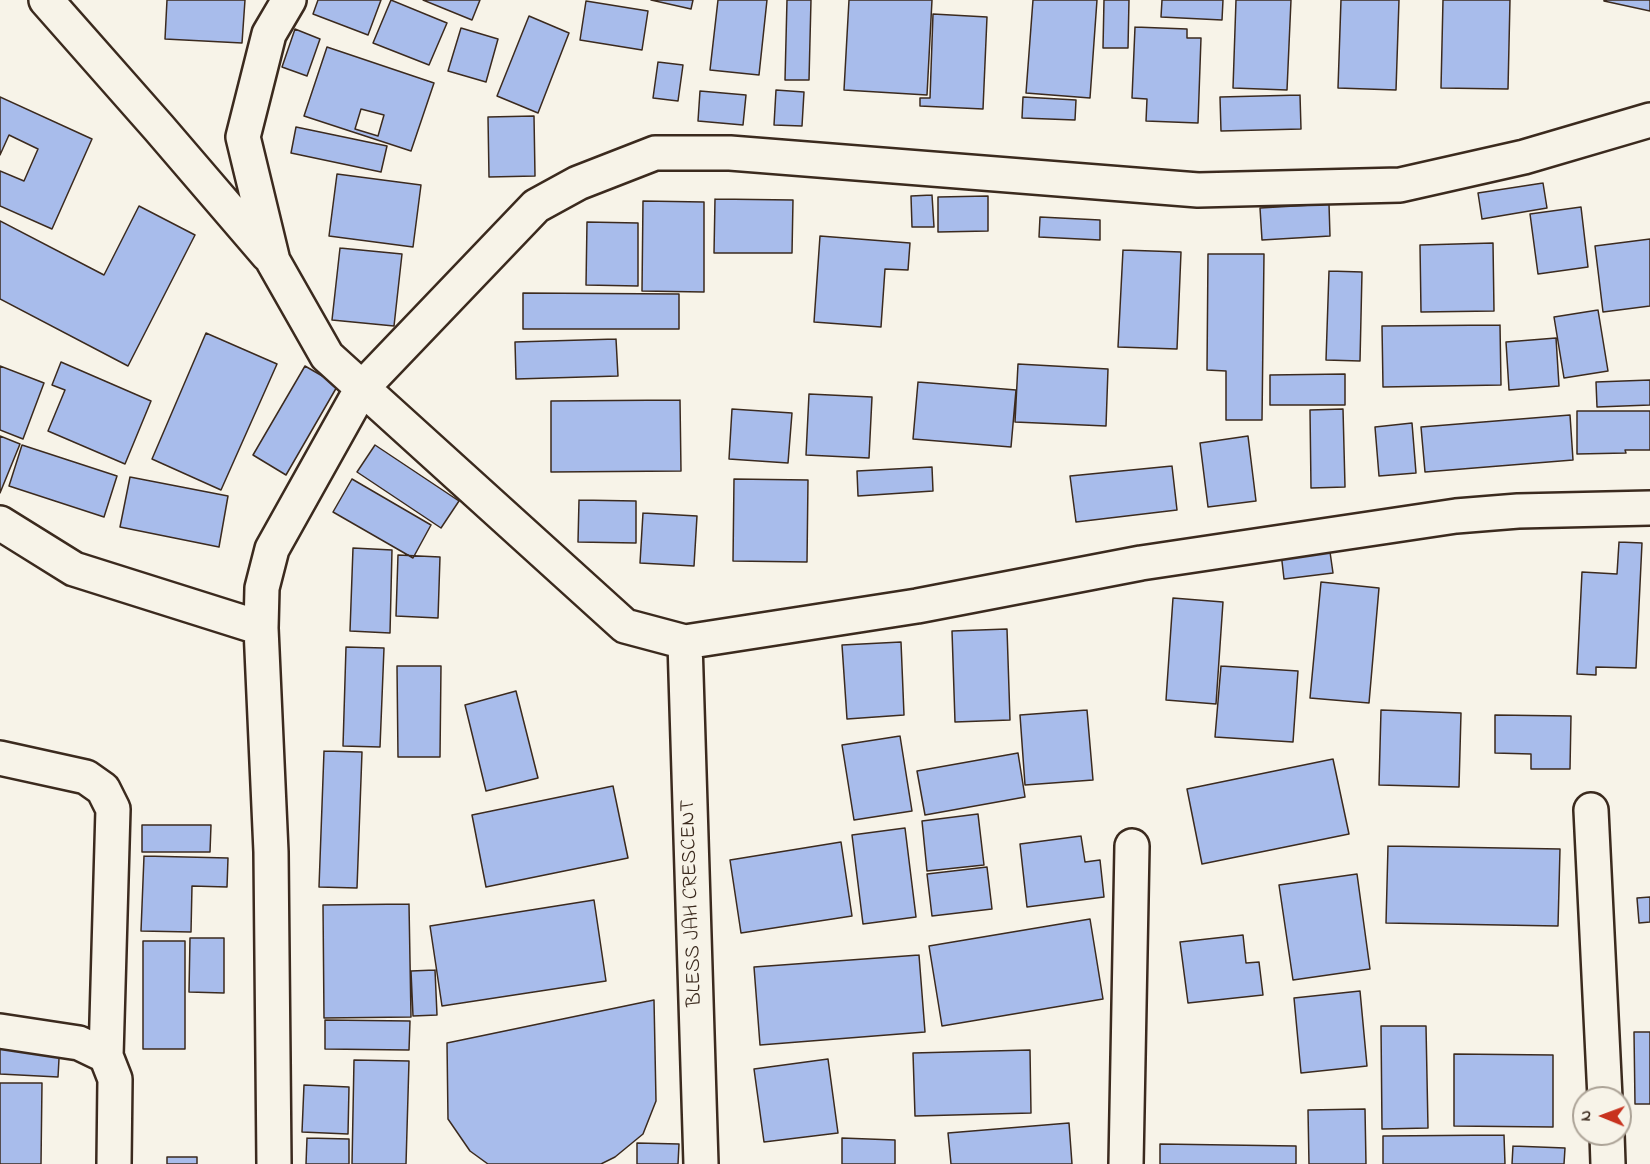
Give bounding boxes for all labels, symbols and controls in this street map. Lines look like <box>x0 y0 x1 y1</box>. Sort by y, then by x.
street label: BLESS JAH CRESCENT <box>677 799 709 1007</box>
north arrow <box>1572 1086 1632 1146</box>
text: N <box>1574 1110 1598 1121</box>

